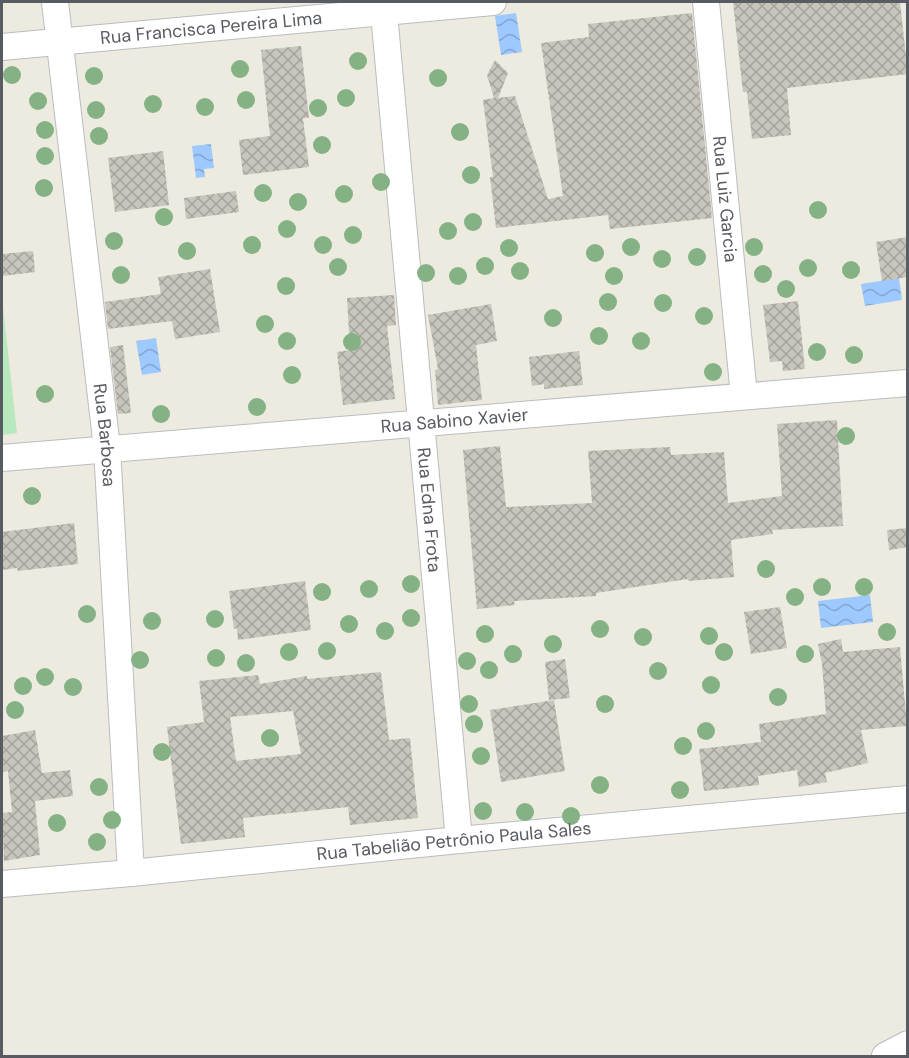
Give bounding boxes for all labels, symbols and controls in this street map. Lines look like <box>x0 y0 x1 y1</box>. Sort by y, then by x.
street label: Rua Francisca Pereira Lima <box>99 6 323 50</box>
street label: Rua Luiz Garcia <box>707 135 743 263</box>
street label: Rua Barbosa <box>88 382 121 487</box>
street label: Rua Sabino Xavier <box>380 402 530 439</box>
street label: Rua Edna Frota <box>411 446 447 573</box>
street label: Rua Tabelião Petrônio Paula Sales <box>316 816 592 866</box>

